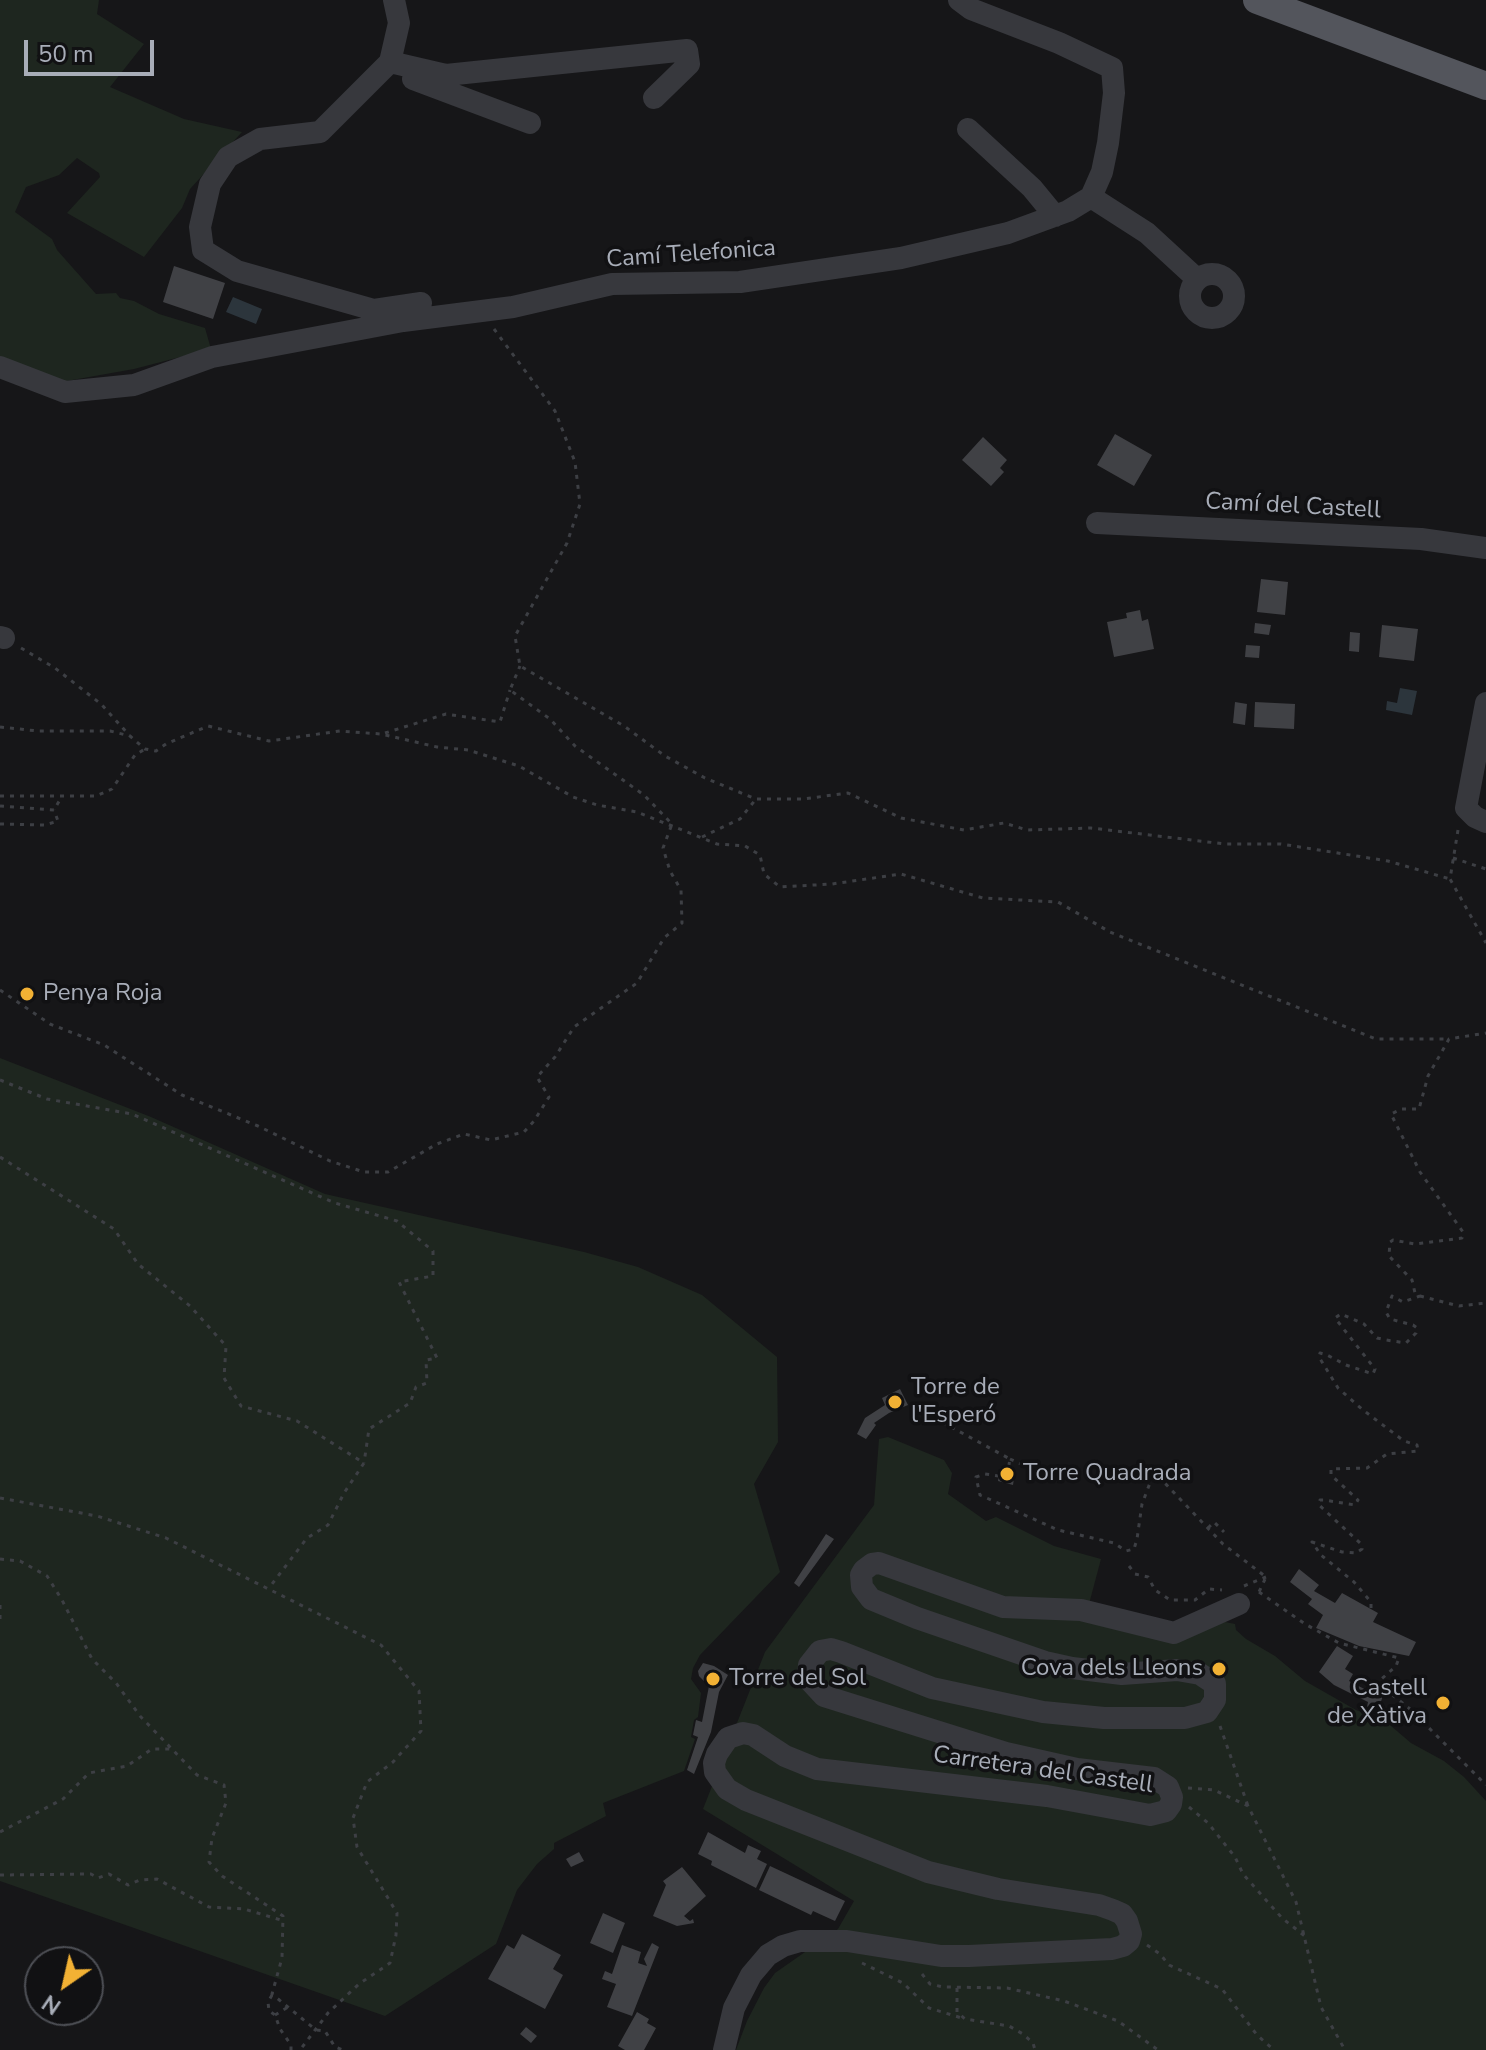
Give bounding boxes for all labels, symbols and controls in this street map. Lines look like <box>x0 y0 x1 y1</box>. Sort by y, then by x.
scale bar <box>28 24 158 74</box>
text: 50 m <box>38 38 94 70</box>
street label: Camí Telefonica <box>605 235 777 275</box>
street label: Camí del Castell <box>1204 488 1382 526</box>
place label: Penya Roja <box>43 980 162 1008</box>
marker: Penya Roja <box>18 985 36 1003</box>
place label: Torre de l'Esperó <box>911 1374 1000 1430</box>
marker: Torre de l'Esperó <box>886 1393 904 1411</box>
place label: Torre Quadrada <box>1023 1460 1191 1488</box>
marker: Torre Quadrada <box>998 1465 1016 1483</box>
place label: Cova dels Lleons <box>1021 1655 1203 1683</box>
marker: Cova dels Lleons <box>1210 1660 1228 1678</box>
place label: Torre del Sol <box>729 1665 866 1693</box>
marker: Torre del Sol <box>704 1670 722 1688</box>
place label: Castell de Xàtiva <box>1327 1675 1427 1731</box>
marker: Castell de Xàtiva <box>1434 1694 1452 1712</box>
street label: Carretera del Castell <box>931 1741 1155 1801</box>
north arrow <box>24 1946 104 2026</box>
text: N <box>36 1987 67 2021</box>

